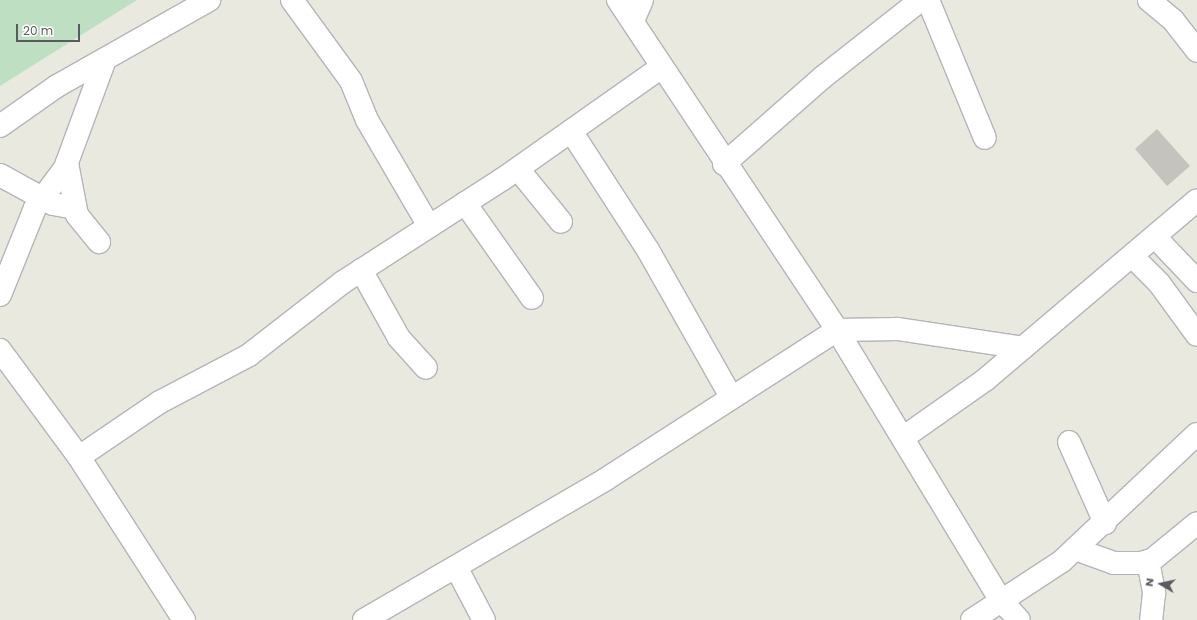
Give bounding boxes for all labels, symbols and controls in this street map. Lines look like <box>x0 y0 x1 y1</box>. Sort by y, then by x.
scale bar <box>18 16 82 42</box>
text: 20 m <box>23 22 53 39</box>
north arrow <box>1141 564 1181 604</box>
text: N <box>1141 577 1158 587</box>

